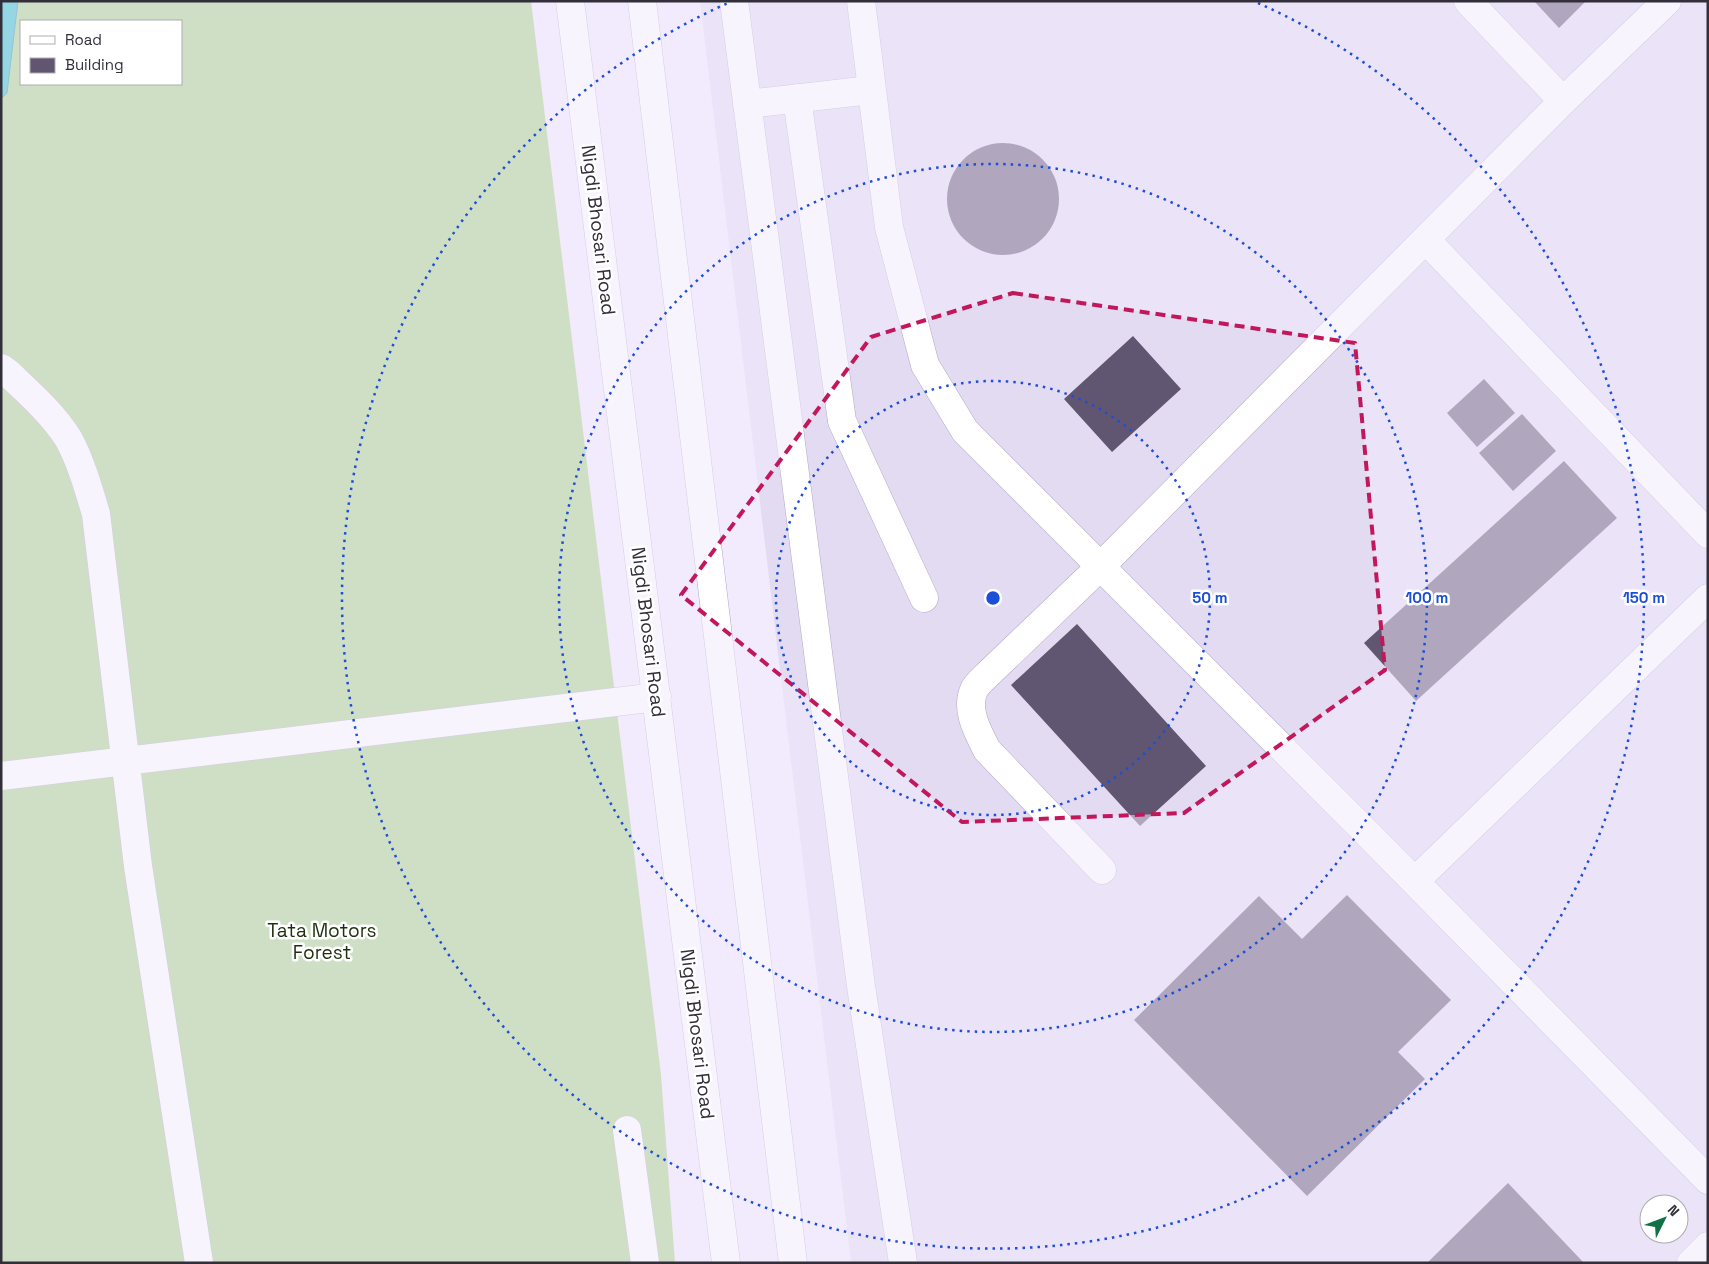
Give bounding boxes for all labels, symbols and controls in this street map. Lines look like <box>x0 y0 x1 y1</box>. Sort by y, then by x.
legend <box>20 20 182 85</box>
text: Road <box>65 30 102 49</box>
text: Building <box>65 55 124 74</box>
street label: Nigdi Bhosari Road <box>576 143 621 317</box>
street label: Nigdi Bhosari Road <box>626 545 671 719</box>
text: 50 m <box>1192 588 1228 607</box>
text: 100 m <box>1406 588 1448 607</box>
text: 150 m <box>1623 588 1665 607</box>
centre of rings <box>984 589 1002 607</box>
park label: Tata Motors Forest <box>267 918 377 965</box>
street label: Nigdi Bhosari Road <box>675 947 720 1121</box>
north arrow <box>1639 1194 1689 1244</box>
text: N <box>1664 1201 1683 1220</box>

